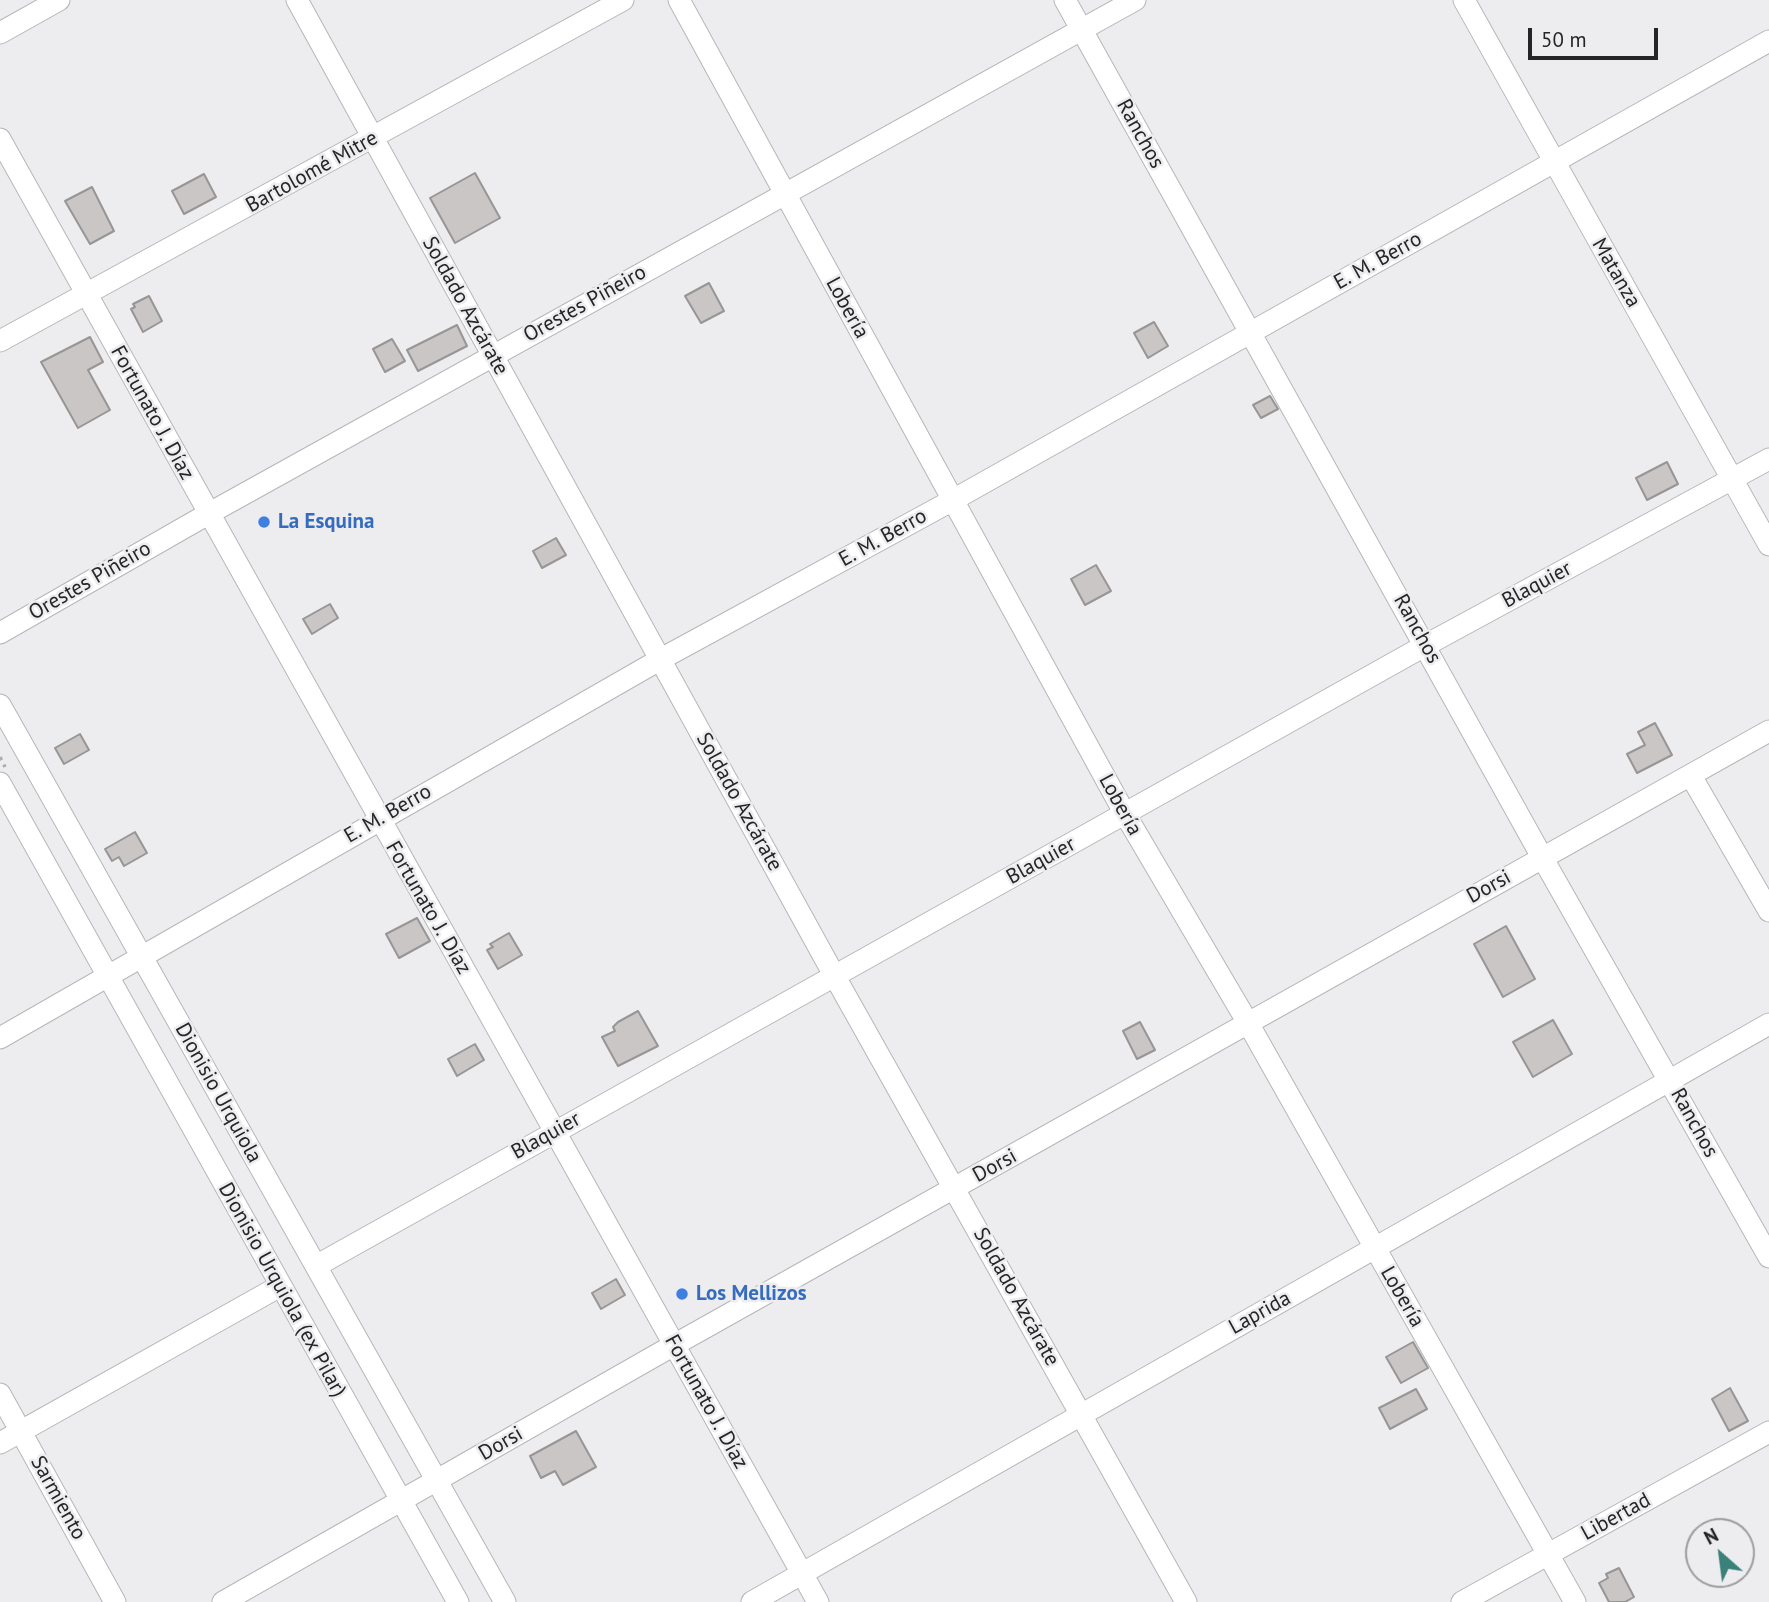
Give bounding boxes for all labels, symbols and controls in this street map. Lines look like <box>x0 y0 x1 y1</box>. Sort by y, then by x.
scale bar <box>1531 14 1660 58</box>
text: 50 m <box>1541 26 1587 53</box>
street label: Ranchos <box>1111 95 1169 173</box>
street label: Bartolomé Mitre <box>242 125 382 219</box>
street label: E. M. Berro <box>1330 227 1426 295</box>
street label: Soldado Azcárate <box>417 232 513 380</box>
street label: Matanza <box>1586 234 1646 312</box>
street label: Orestes Piñeiro <box>519 260 651 348</box>
street label: Lobería <box>820 273 874 343</box>
street label: Fortunato J. Díaz <box>105 342 199 484</box>
street label: E. M. Berro <box>835 504 931 572</box>
place label: La Esquina <box>278 509 374 535</box>
marker: La Esquina <box>256 514 272 530</box>
street label: Orestes Piñeiro <box>25 536 155 626</box>
street label: Blaquier <box>1498 556 1576 614</box>
street label: Ranchos <box>1388 590 1446 668</box>
street label: Soldado Azcárate <box>691 728 787 876</box>
street label: Lobería <box>1093 770 1147 840</box>
street label: E. M. Berro <box>340 779 436 849</box>
street label: Blaquier <box>1002 832 1080 890</box>
street label: Fortunato J. Díaz <box>380 837 476 979</box>
street label: Dorsi <box>1463 865 1515 909</box>
street label: Dionisio Urquiola <box>169 1019 267 1167</box>
street label: Ranchos <box>1665 1084 1723 1162</box>
street label: Blaquier <box>507 1107 585 1165</box>
street label: Dorsi <box>969 1144 1021 1188</box>
street label: Dionisio Urquiola (ex Pilar) <box>213 1179 351 1401</box>
street label: Soldado Azcárate <box>968 1223 1064 1371</box>
street label: Lobería <box>1375 1262 1429 1332</box>
place label: Los Mellizos <box>696 1281 807 1307</box>
marker: Los Mellizos <box>674 1286 690 1302</box>
street label: Laprida <box>1225 1286 1295 1340</box>
street label: Fortunato J. Díaz <box>659 1331 753 1473</box>
street label: Dorsi <box>475 1421 527 1467</box>
street label: Sarmiento <box>25 1452 91 1544</box>
street label: Libertad <box>1577 1488 1655 1546</box>
north arrow <box>1685 1518 1755 1588</box>
text: N <box>1700 1523 1722 1550</box>

